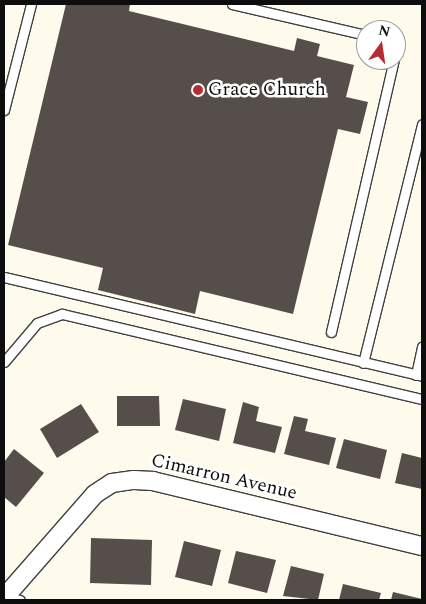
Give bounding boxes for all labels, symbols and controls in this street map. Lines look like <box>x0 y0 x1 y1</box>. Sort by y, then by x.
text: N <box>376 19 393 43</box>
north arrow <box>356 20 406 70</box>
place label: Grace Church <box>208 79 326 101</box>
marker: Grace Church <box>192 84 204 96</box>
street label: Cimarron Avenue <box>149 449 299 505</box>

